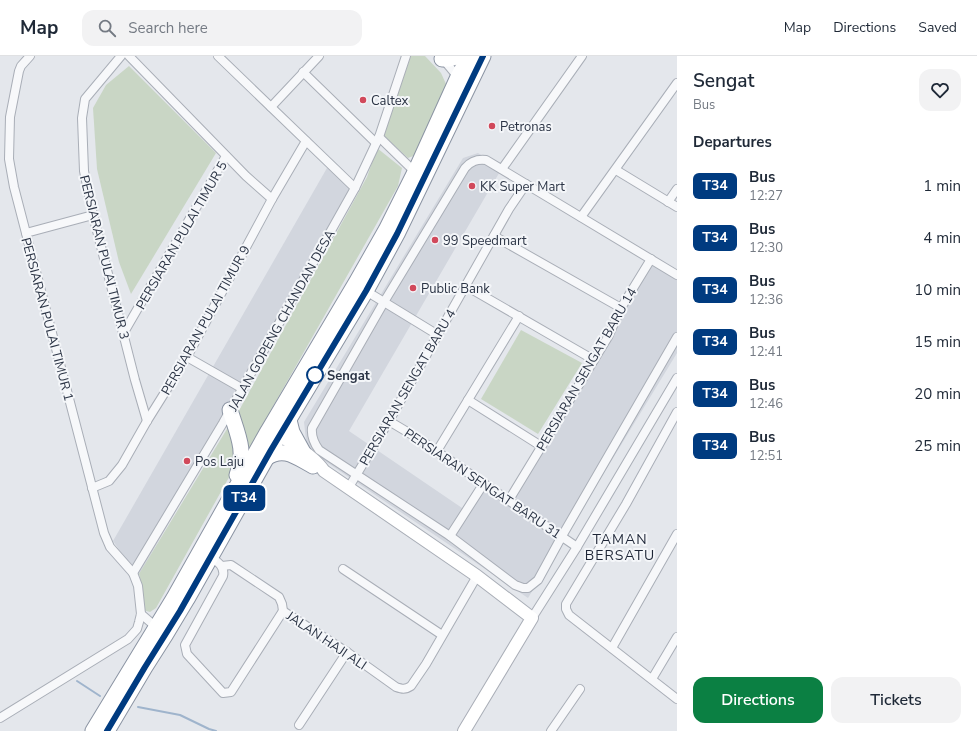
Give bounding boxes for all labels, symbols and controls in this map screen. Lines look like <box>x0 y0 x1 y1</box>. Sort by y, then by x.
search box <box>82 10 362 46</box>
text: Map <box>20 15 58 41</box>
icon: search <box>96 17 118 39</box>
text: Search here <box>128 18 208 38</box>
text: Map <box>784 18 811 37</box>
text: Directions <box>833 18 896 37</box>
text: Saved <box>918 18 957 37</box>
text: Sengat <box>693 68 754 94</box>
button: heart <box>919 69 961 111</box>
place label: Caltex <box>371 92 409 110</box>
marker: Caltex <box>358 95 368 105</box>
text: Bus <box>693 96 715 114</box>
place label: Petronas <box>500 118 552 136</box>
marker: Petronas <box>487 121 497 131</box>
text: Departures <box>693 132 772 152</box>
street label: PERSIARAN PULAI TIMUR 5 <box>132 158 232 313</box>
text: Bus <box>749 167 775 187</box>
street label: PERSIARAN PULAI TIMUR 3 <box>75 173 133 341</box>
text: T34 <box>702 176 728 195</box>
text: 1 min <box>923 176 961 196</box>
place label: KK Super Mart <box>480 178 565 196</box>
marker: KK Super Mart <box>467 181 477 191</box>
text: 12:27 <box>749 187 783 205</box>
text: Bus <box>749 219 775 239</box>
street label: JALAN GOPENG CHANDAN DESA <box>224 226 340 415</box>
text: T34 <box>702 228 728 247</box>
text: 4 min <box>923 228 961 248</box>
place label: 99 Speedmart <box>443 232 527 250</box>
marker: 99 Speedmart <box>430 235 440 245</box>
street label: PERSIARAN PULAI TIMUR 1 <box>17 236 78 403</box>
text: 12:30 <box>749 239 783 257</box>
street label: PERSIARAN PULAI TIMUR 9 <box>157 242 255 399</box>
text: Bus <box>749 271 775 291</box>
place label: Public Bank <box>421 280 490 298</box>
text: T34 <box>702 280 728 299</box>
text: 10 min <box>914 280 961 300</box>
marker: Public Bank <box>408 283 418 293</box>
street label: PERSIARAN SENGAT BARU 14 <box>533 284 641 454</box>
text: 12:36 <box>749 291 783 309</box>
street label: PERSIARAN SENGAT BARU 4 <box>356 306 460 469</box>
text: Bus <box>749 323 775 343</box>
text: T34 <box>702 332 728 351</box>
text: 15 min <box>914 332 961 352</box>
text: 12:41 <box>749 343 783 361</box>
marker: Sengat <box>306 366 324 384</box>
place label: Sengat <box>327 367 371 385</box>
text: Bus <box>749 375 775 395</box>
text: T34 <box>702 384 728 403</box>
text: 20 min <box>914 384 961 404</box>
text: 12:46 <box>749 395 783 413</box>
street label: PERSIARAN SENGAT BARU 31 <box>400 424 565 543</box>
text: Bus <box>749 427 775 447</box>
text: T34 <box>702 436 728 455</box>
text: 25 min <box>914 436 961 456</box>
text: 12:51 <box>749 447 783 465</box>
place label: Pos Laju <box>195 453 244 471</box>
marker: Pos Laju <box>182 456 192 466</box>
line badge: T34 <box>221 485 267 511</box>
text: T34 <box>231 488 257 507</box>
district label: TAMAN BERSATU <box>585 530 655 565</box>
street label: JALAN HAJI ALI <box>282 607 370 674</box>
button: Directions <box>693 677 823 723</box>
button: Tickets <box>831 677 961 723</box>

